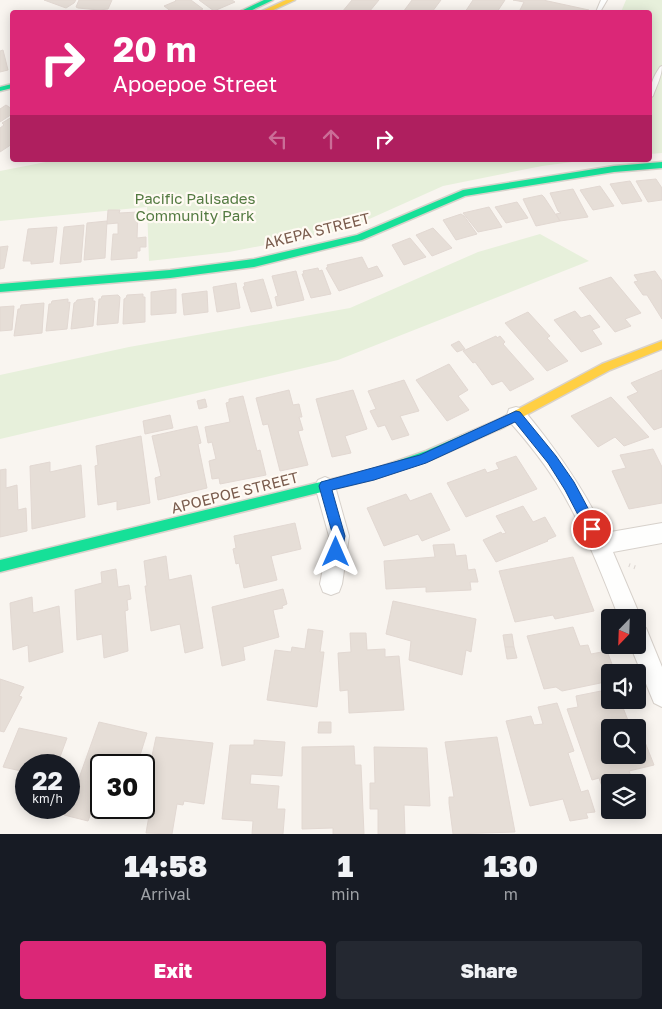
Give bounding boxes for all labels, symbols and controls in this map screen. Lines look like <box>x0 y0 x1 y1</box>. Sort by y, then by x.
text: 20 m <box>113 28 196 70</box>
icon: right <box>30 30 95 95</box>
text: Apoepoe Street <box>113 70 277 97</box>
icon: left <box>264 125 292 153</box>
icon: ahead <box>317 125 345 153</box>
icon: right <box>370 125 398 153</box>
park label: Pacific Palisades Community Park <box>134 189 256 224</box>
street label: AKEPA STREET <box>262 208 372 252</box>
street label: APOEPOE STREET <box>169 467 300 517</box>
pin <box>571 508 613 550</box>
icon: arrive <box>578 515 606 543</box>
position arrow <box>309 525 361 577</box>
north arrow <box>601 609 646 654</box>
map controls <box>601 609 646 819</box>
button: sound <box>601 664 646 709</box>
button: search <box>601 719 646 764</box>
speed limit sign: 30 <box>90 754 155 819</box>
text: 22 <box>32 765 63 796</box>
button: layers <box>601 774 646 819</box>
text: km/h <box>32 791 63 806</box>
text: 14:58 <box>124 848 207 884</box>
text: 1 <box>337 848 353 884</box>
text: 130 <box>484 848 538 884</box>
text: Arrival <box>141 884 191 904</box>
text: min <box>331 884 360 904</box>
text: m <box>504 884 518 904</box>
button: Exit <box>20 941 326 999</box>
button: Share <box>336 941 642 999</box>

